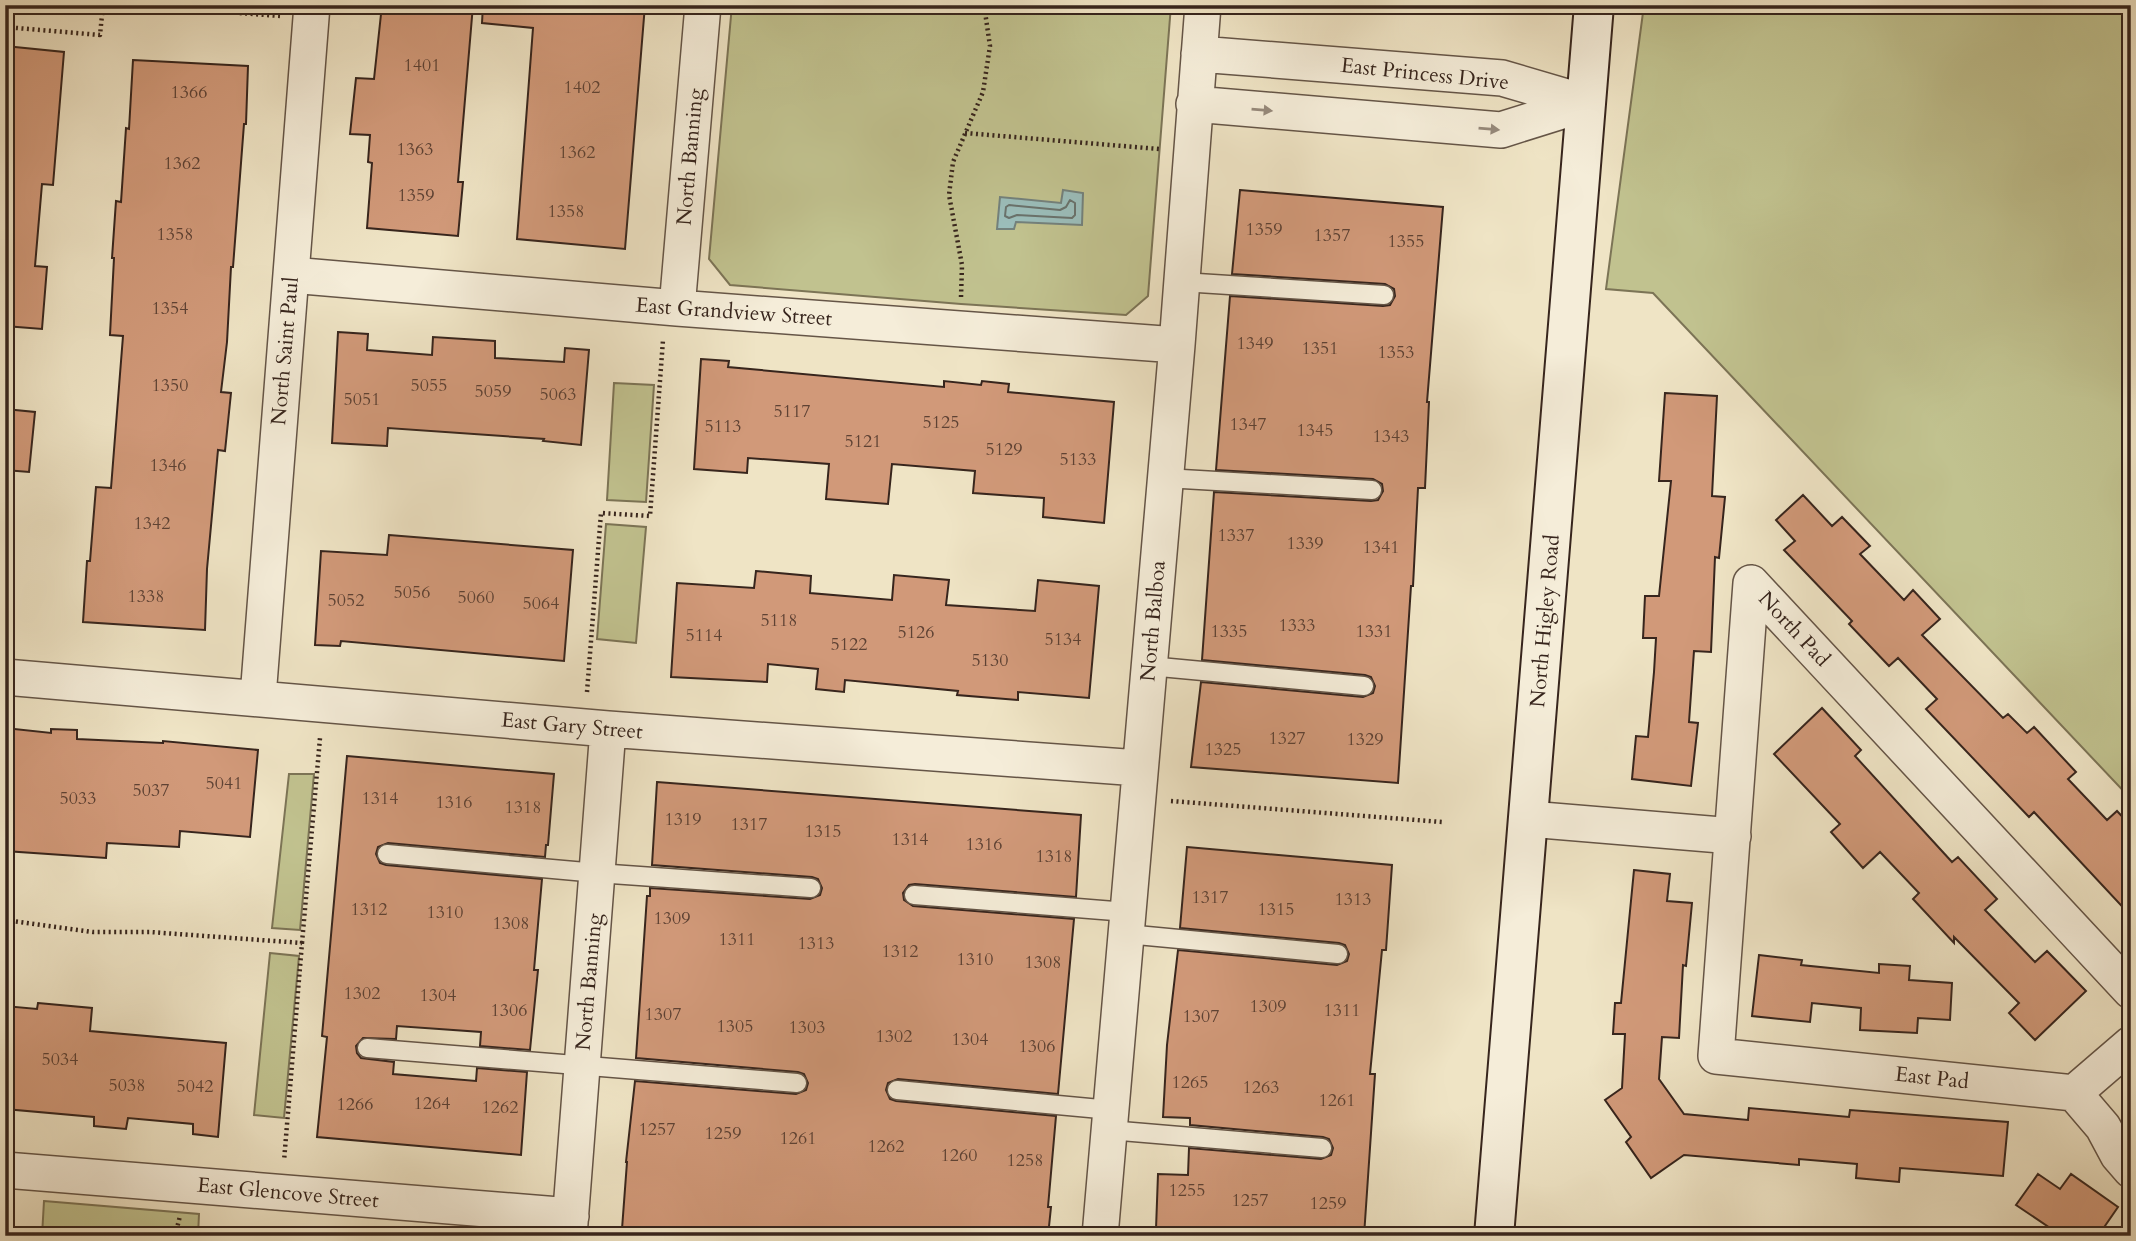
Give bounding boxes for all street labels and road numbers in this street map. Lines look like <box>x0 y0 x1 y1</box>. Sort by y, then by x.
street label: East Princess Drive <box>1340 51 1510 97</box>
street label: North Banning <box>670 87 710 227</box>
street label: North Saint Paul <box>264 276 306 426</box>
street label: East Grandview Street <box>635 291 834 333</box>
street label: North Higley Road <box>1523 533 1567 709</box>
street label: North Balboa <box>1133 559 1173 683</box>
street label: North Pad <box>1752 585 1836 673</box>
street label: East Gary Street <box>500 705 644 747</box>
street label: North Banning <box>569 912 609 1052</box>
street label: East Pad <box>1894 1060 1970 1096</box>
street label: East Glencove Street <box>196 1171 380 1215</box>

